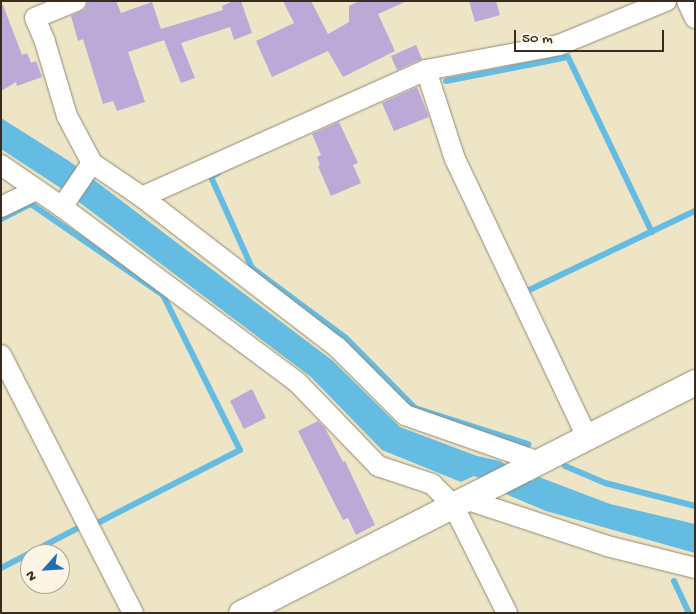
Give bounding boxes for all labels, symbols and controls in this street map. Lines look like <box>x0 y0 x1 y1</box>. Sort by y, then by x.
scale bar <box>516 20 666 52</box>
text: 50 m <box>522 30 553 48</box>
north arrow <box>20 544 70 594</box>
text: N <box>22 568 42 583</box>

